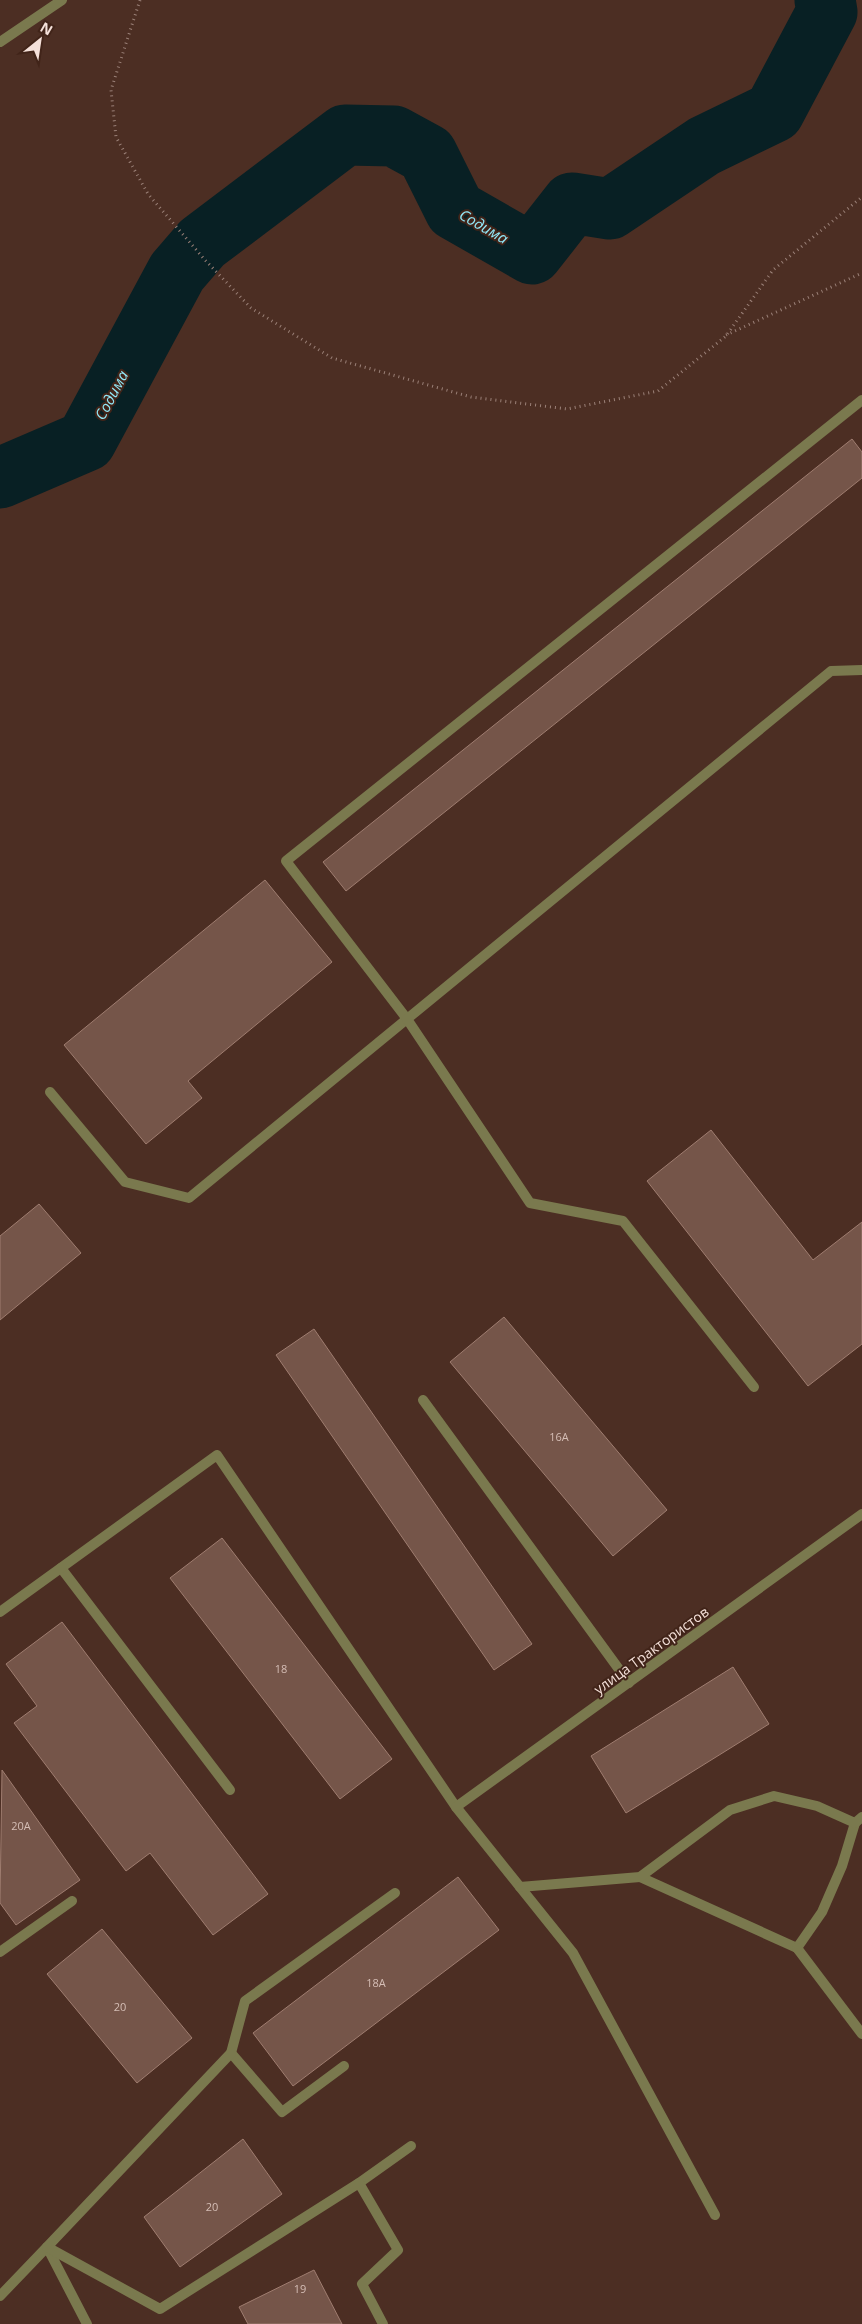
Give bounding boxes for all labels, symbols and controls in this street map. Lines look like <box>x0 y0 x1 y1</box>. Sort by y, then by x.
north arrow <box>15 15 65 65</box>
text: N <box>37 17 56 39</box>
water label: Содима <box>456 204 512 248</box>
water label: Содима <box>90 366 133 423</box>
house number: 16А <box>549 1429 569 1444</box>
street label: улица Трактористов <box>590 1602 712 1698</box>
house number: 18 <box>275 1661 287 1676</box>
house number: 20А <box>11 1818 31 1833</box>
house number: 18А <box>366 1975 386 1990</box>
house number: 20 <box>114 1999 126 2014</box>
house number: 20 <box>206 2199 218 2214</box>
house number: 19 <box>294 2281 306 2296</box>

